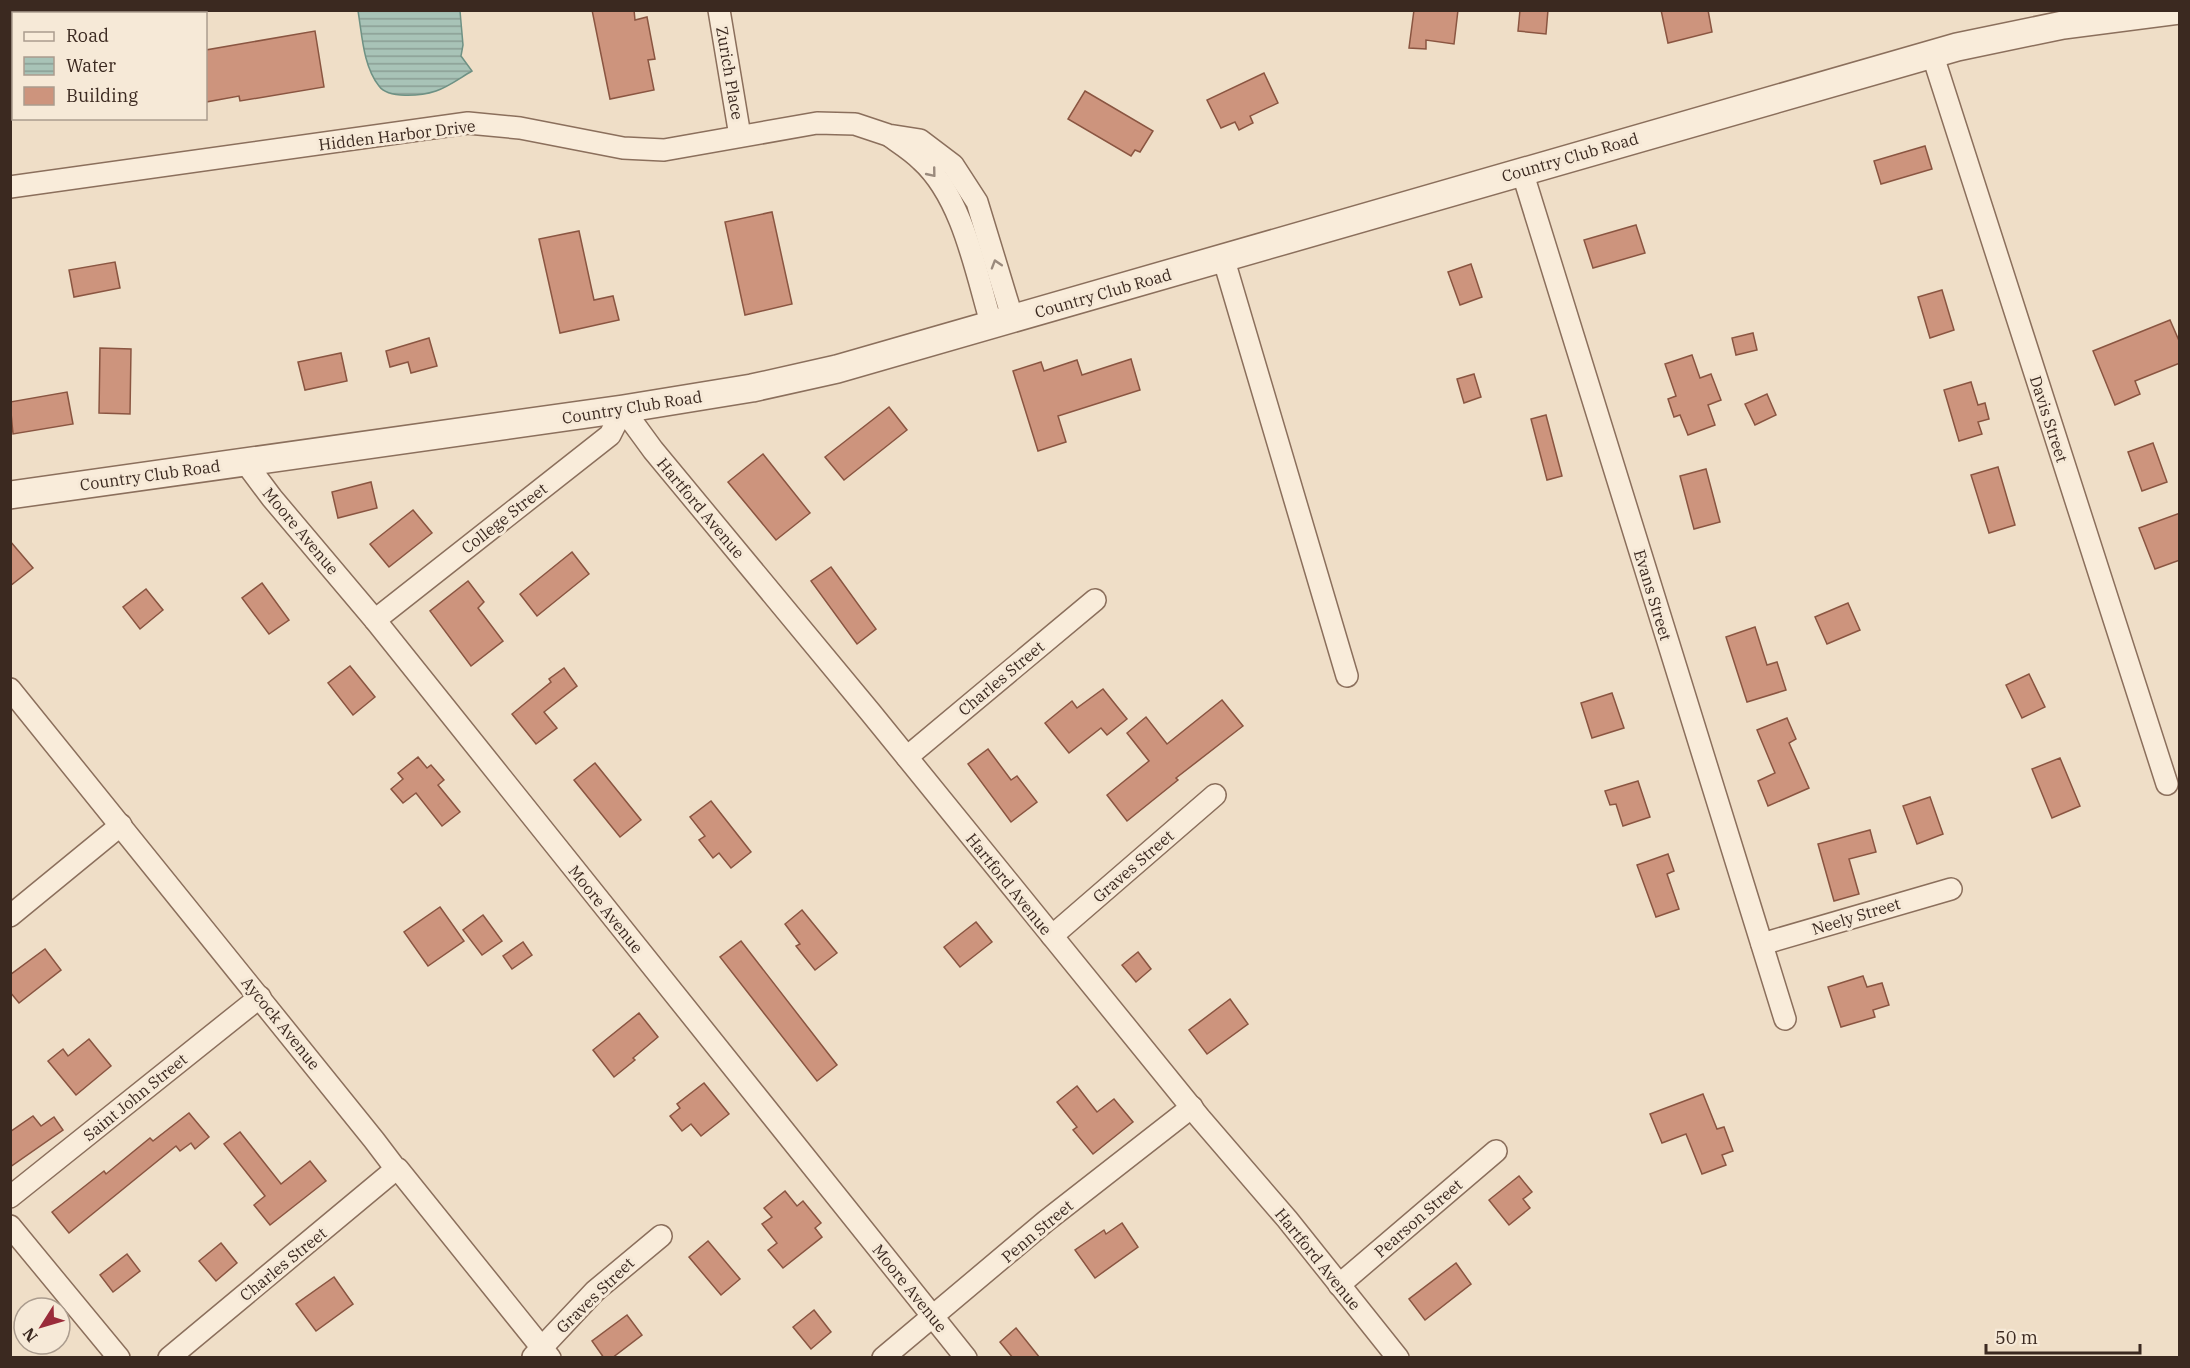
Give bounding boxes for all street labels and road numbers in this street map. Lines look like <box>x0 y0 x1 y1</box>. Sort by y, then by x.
street label: Zurich Place <box>712 25 748 121</box>
street label: Hidden Harbor Drive <box>317 115 477 155</box>
street label: Country Club Road <box>1499 128 1641 186</box>
street label: Country Club Road <box>1032 264 1174 322</box>
street label: Davis Street <box>2026 373 2073 465</box>
street label: Country Club Road <box>561 386 704 428</box>
street label: Hartford Avenue <box>653 454 749 562</box>
street label: Country Club Road <box>79 455 222 495</box>
street label: College Street <box>457 478 551 558</box>
street label: Moore Avenue <box>259 483 343 579</box>
street label: Evans Street <box>1630 547 1676 643</box>
street label: Charles Street <box>954 636 1048 720</box>
street label: Graves Street <box>1088 825 1178 907</box>
street label: Hartford Avenue <box>962 829 1056 939</box>
street label: Moore Avenue <box>564 861 648 957</box>
street label: Neely Street <box>1809 893 1903 939</box>
street label: Aycock Avenue <box>237 972 325 1074</box>
street label: Saint John Street <box>79 1049 191 1145</box>
street label: Pearson Street <box>1370 1174 1466 1262</box>
street label: Penn Street <box>997 1195 1077 1267</box>
street label: Hartford Avenue <box>1271 1204 1365 1314</box>
street label: Charles Street <box>235 1223 331 1305</box>
street label: Moore Avenue <box>868 1240 952 1336</box>
street label: Graves Street <box>552 1253 638 1337</box>

